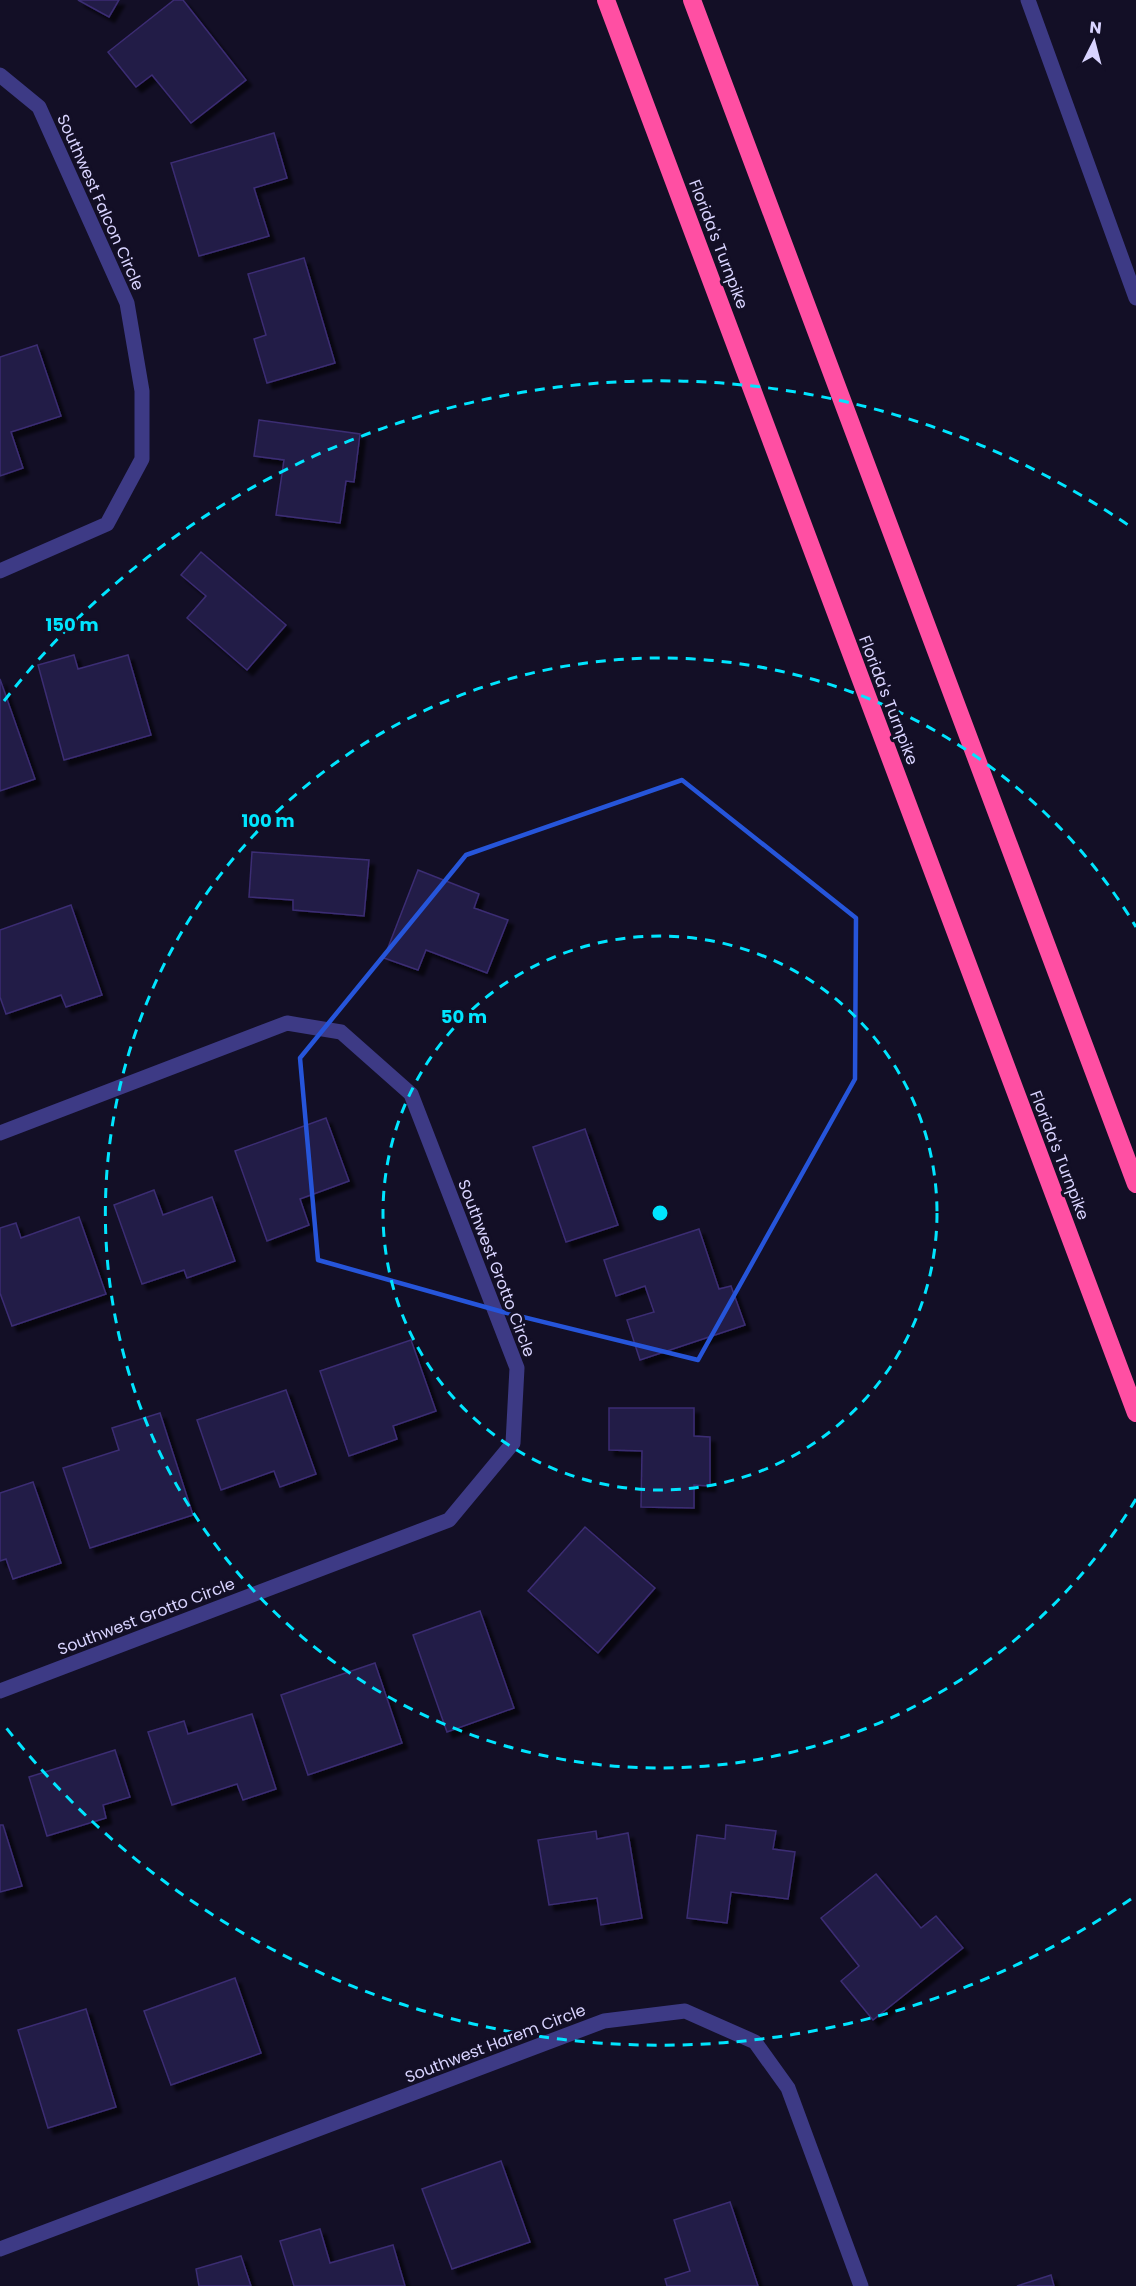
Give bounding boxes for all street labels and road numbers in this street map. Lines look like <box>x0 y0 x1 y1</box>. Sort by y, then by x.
street label: Southwest Falcon Circle <box>51 110 150 294</box>
street label: Florida's Turnpike <box>683 176 754 312</box>
street label: Florida's Turnpike <box>853 632 924 768</box>
street label: Florida's Turnpike <box>1024 1087 1095 1223</box>
street label: Southwest Grotto Circle <box>452 1176 541 1360</box>
street label: Southwest Grotto Circle <box>54 1572 238 1661</box>
street label: Southwest Harem Circle <box>402 1998 589 2089</box>

